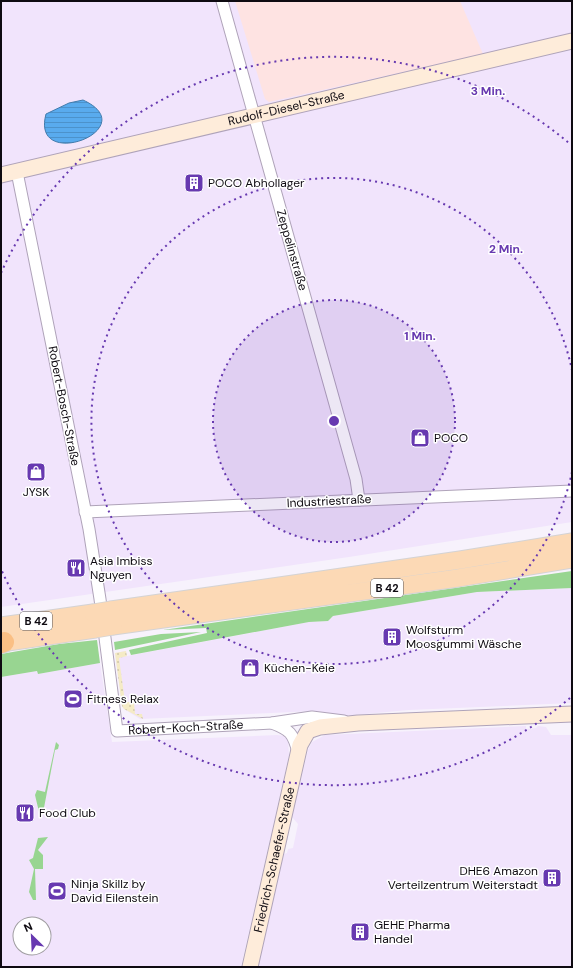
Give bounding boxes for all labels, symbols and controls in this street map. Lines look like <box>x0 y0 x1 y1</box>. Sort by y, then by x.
text: 3 Min. <box>471 83 505 99</box>
street label: Rudolf-Diesel-Straße <box>226 87 346 129</box>
building icon: POCO Abhollager <box>183 172 205 194</box>
place label: POCO Abhollager <box>208 175 305 191</box>
street label: Zeppelinstraße <box>273 208 311 293</box>
text: 2 Min. <box>489 241 523 257</box>
text: 1 Min. <box>404 328 436 344</box>
street label: Robert-Bosch-Straße <box>45 345 83 467</box>
centre of rings <box>327 414 341 428</box>
shop icon: POCO <box>409 427 431 449</box>
place label: POCO <box>434 430 468 446</box>
shop icon: JYSK <box>25 461 47 483</box>
place label: JYSK <box>23 484 49 500</box>
street label: Industriestraße <box>286 491 372 511</box>
place label: Asia Imbiss Nguyen <box>90 553 153 583</box>
restaurant icon: Asia Imbiss Nguyen <box>65 557 87 579</box>
road number: B 42 <box>371 579 403 597</box>
road number: B 42 <box>20 612 52 630</box>
place label: Wolfsturm Moosgummi Wäsche <box>406 622 522 652</box>
building icon: Wolfsturm Moosgummi Wäsche <box>381 626 403 648</box>
shop icon: Küchen-Keie <box>239 657 261 679</box>
place label: Küchen-Keie <box>264 660 335 676</box>
sports icon: Fitness Relax <box>62 688 84 710</box>
place label: Fitness Relax <box>87 691 159 707</box>
street label: Robert-Koch-Straße <box>128 716 244 738</box>
street label: Friedrich-Schaefer-Straße <box>250 785 298 934</box>
restaurant icon: Food Club <box>14 802 36 824</box>
place label: Food Club <box>39 805 96 821</box>
place label: DHE6 Amazon Verteilzentrum Weiterstadt <box>388 863 538 893</box>
building icon: DHE6 Amazon Verteilzentrum Weiterstadt <box>541 867 563 889</box>
place label: Ninja Skillz by David Eilenstein <box>71 876 159 906</box>
sports icon: Ninja Skillz by David Eilenstein <box>46 880 68 902</box>
north arrow <box>12 916 52 956</box>
place label: GEHE Pharma Handel <box>374 917 450 947</box>
text: N <box>21 919 34 935</box>
building icon: GEHE Pharma Handel <box>349 921 371 943</box>

